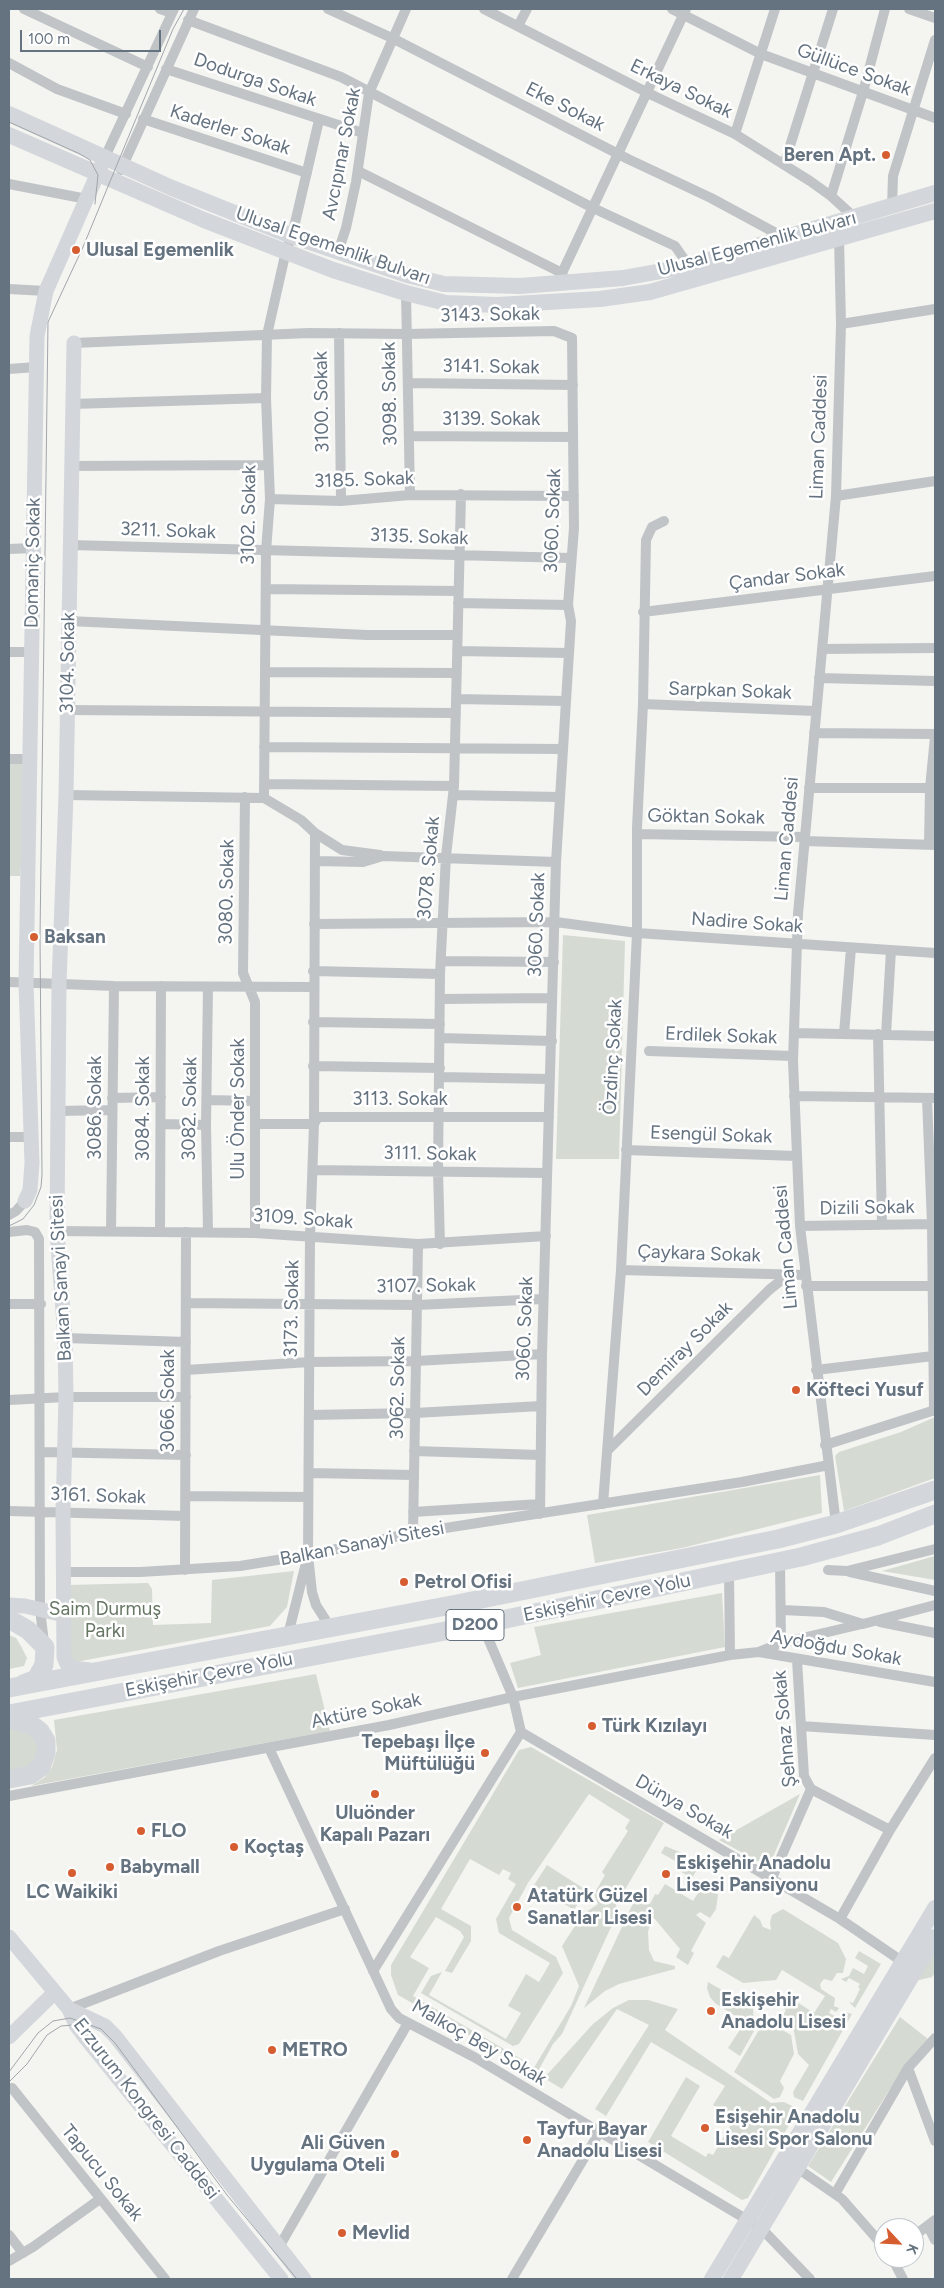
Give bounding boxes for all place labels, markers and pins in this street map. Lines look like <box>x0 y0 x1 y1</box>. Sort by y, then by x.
place label: Beren Apt. <box>783 144 876 166</box>
marker: Beren Apt. <box>880 149 892 161</box>
place label: Ulusal Egemenlik <box>86 239 234 261</box>
marker: Ulusal Egemenlik <box>70 244 82 256</box>
place label: Baksan <box>44 926 106 948</box>
marker: Baksan <box>28 931 40 943</box>
place label: Köfteci Yusuf <box>806 1379 924 1401</box>
marker: Köfteci Yusuf <box>790 1384 802 1396</box>
place label: Petrol Ofisi <box>414 1571 512 1593</box>
marker: Petrol Ofisi <box>398 1576 410 1588</box>
place label: Türk Kızılayı <box>602 1715 707 1737</box>
marker: Türk Kızılayı <box>586 1720 598 1732</box>
place label: Tepebaşı İlçe Müftülüğü <box>362 1731 475 1775</box>
marker: Tepebaşı İlçe Müftülüğü <box>479 1747 491 1759</box>
marker: Uluönder Kapalı Pazarı <box>369 1788 381 1800</box>
place label: Uluönder Kapalı Pazarı <box>320 1802 430 1846</box>
place label: FLO <box>151 1820 186 1842</box>
marker: FLO <box>135 1825 147 1837</box>
place label: Koçtaş <box>244 1836 304 1858</box>
marker: Koçtaş <box>228 1841 240 1853</box>
place label: Eskişehir Anadolu Lisesi Pansiyonu <box>676 1852 831 1896</box>
place label: Babymall <box>120 1856 200 1878</box>
marker: Babymall <box>104 1861 116 1873</box>
marker: LC Waikiki <box>66 1867 78 1879</box>
marker: Eskişehir Anadolu Lisesi Pansiyonu <box>660 1868 672 1880</box>
place label: LC Waikiki <box>26 1881 118 1903</box>
place label: Atatürk Güzel Sanatlar Lisesi <box>527 1885 652 1929</box>
marker: Atatürk Güzel Sanatlar Lisesi <box>511 1901 523 1913</box>
place label: Eskişehir Anadolu Lisesi <box>721 1989 846 2033</box>
marker: Eskişehir Anadolu Lisesi <box>705 2005 717 2017</box>
place label: METRO <box>282 2039 348 2061</box>
marker: METRO <box>266 2044 278 2056</box>
place label: Esişehir Anadolu Lisesi Spor Salonu <box>715 2106 873 2150</box>
place label: Tayfur Bayar Anadolu Lisesi <box>537 2118 662 2162</box>
marker: Esişehir Anadolu Lisesi Spor Salonu <box>699 2122 711 2134</box>
place label: Ali Güven Uygulama Oteli <box>250 2132 385 2176</box>
marker: Tayfur Bayar Anadolu Lisesi <box>521 2134 533 2146</box>
marker: Ali Güven Uygulama Oteli <box>389 2148 401 2160</box>
place label: Mevlid <box>352 2222 410 2244</box>
marker: Mevlid <box>336 2227 348 2239</box>

